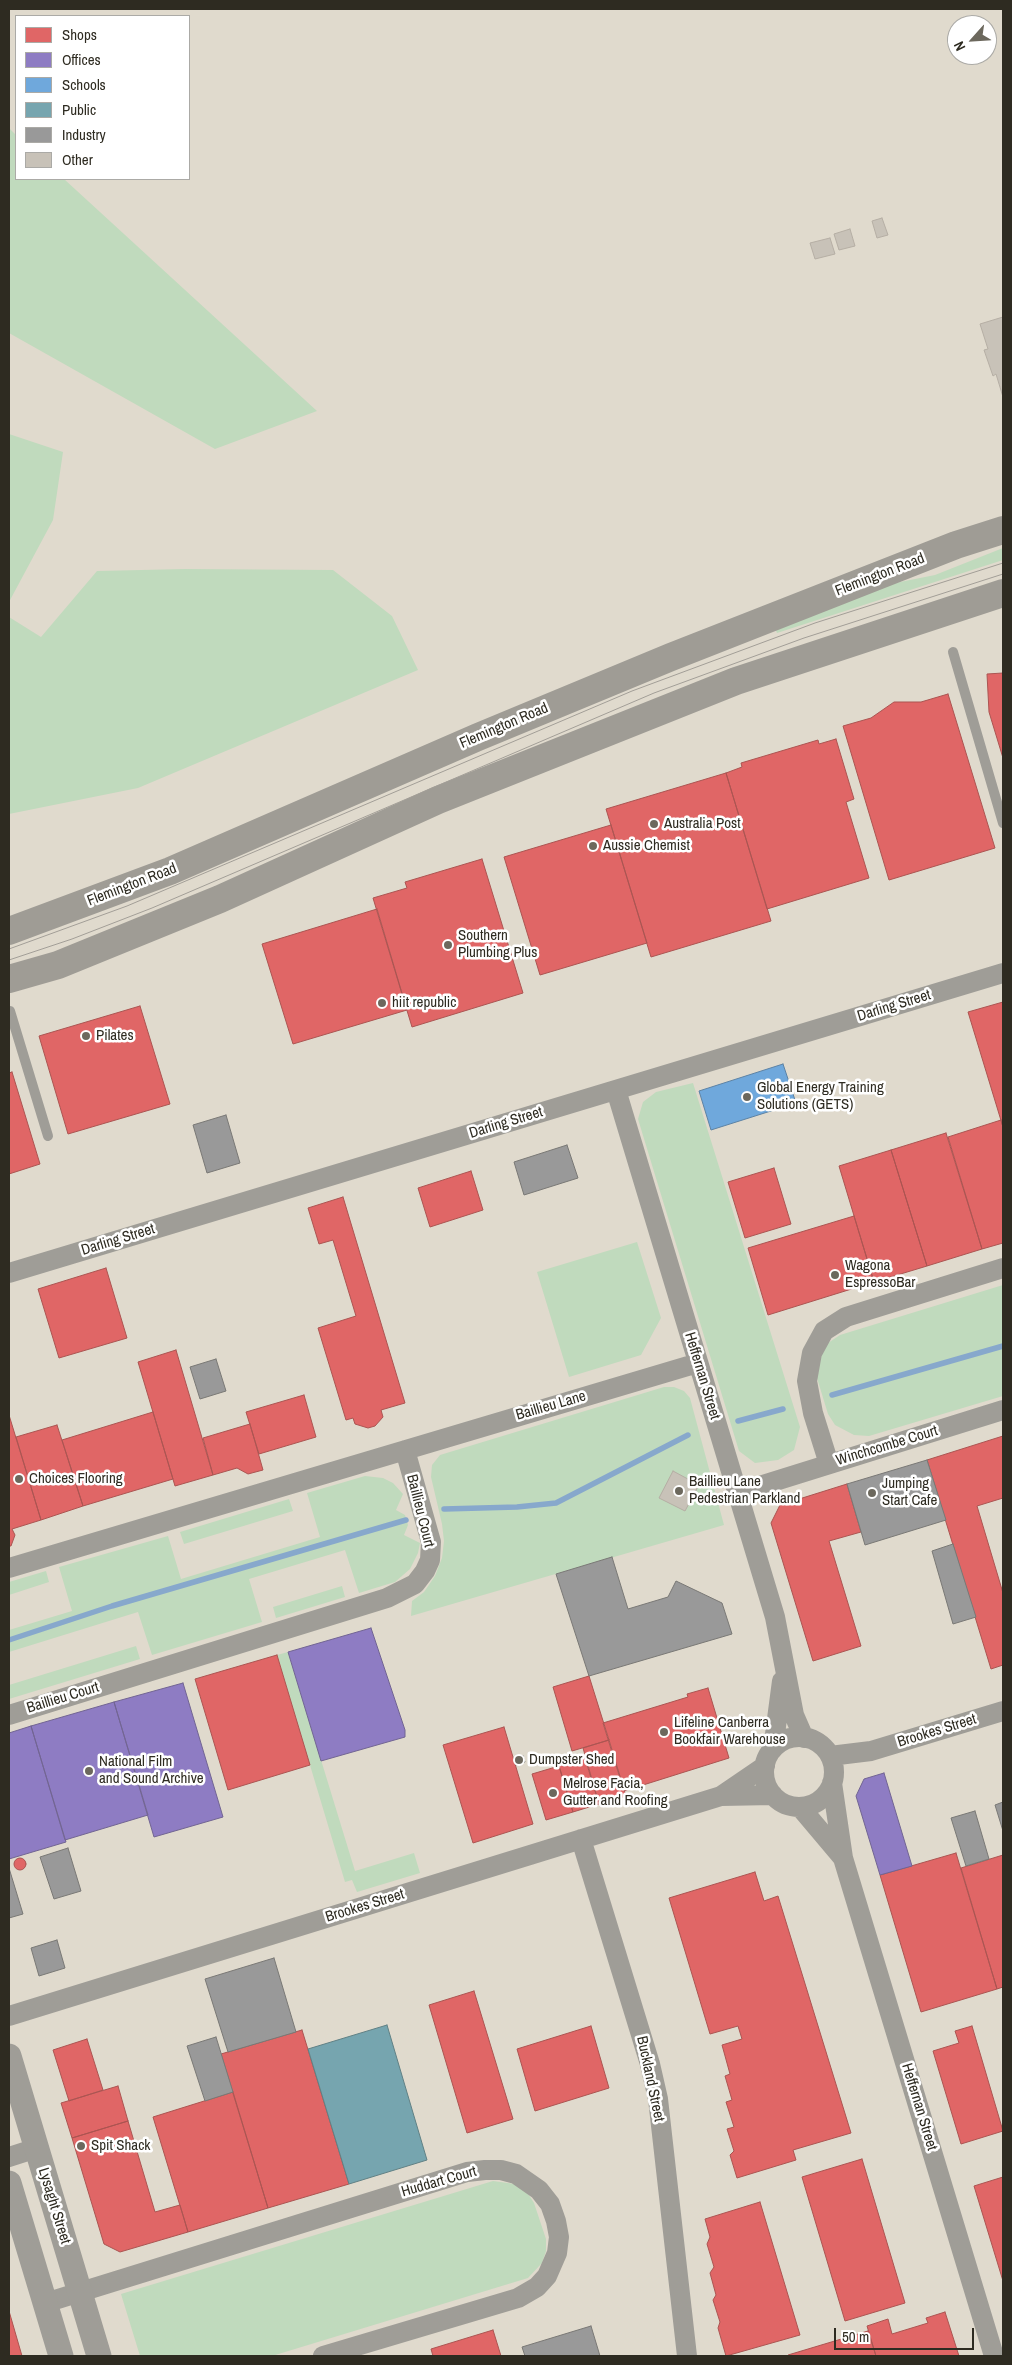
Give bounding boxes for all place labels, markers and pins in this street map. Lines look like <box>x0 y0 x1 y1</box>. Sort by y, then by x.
place label: Australia Post <box>664 815 741 833</box>
marker: Australia Post <box>648 818 660 830</box>
place label: Aussie Chemist <box>603 837 690 855</box>
marker: Aussie Chemist <box>587 840 599 852</box>
place label: Southern Plumbing Plus <box>458 927 537 962</box>
marker: Southern Plumbing Plus <box>442 939 454 951</box>
place label: hiit republic <box>392 994 456 1012</box>
marker: hiit republic <box>376 997 388 1009</box>
place label: Pilates <box>96 1027 134 1045</box>
marker: Pilates <box>80 1030 92 1042</box>
place label: Global Energy Training Solutions (GETS) <box>757 1079 884 1114</box>
marker: Global Energy Training Solutions (GETS) <box>741 1091 753 1103</box>
place label: Wagona EspressoBar <box>845 1257 915 1292</box>
marker: Wagona EspressoBar <box>829 1269 841 1281</box>
place label: Choices Flooring <box>29 1470 123 1488</box>
marker: Choices Flooring <box>13 1473 25 1485</box>
place label: Baillieu Lane Pedestrian Parkland <box>689 1473 800 1508</box>
place label: Jumping Start Cafe <box>882 1475 937 1510</box>
marker: Baillieu Lane Pedestrian Parkland <box>673 1485 685 1497</box>
marker: Jumping Start Cafe <box>866 1487 878 1499</box>
place label: Lifeline Canberra Bookfair Warehouse <box>674 1714 786 1749</box>
marker: Lifeline Canberra Bookfair Warehouse <box>658 1726 670 1738</box>
place label: Dumpster Shed <box>529 1751 614 1769</box>
place label: National Film and Sound Archive <box>99 1753 204 1788</box>
marker: Dumpster Shed <box>513 1754 525 1766</box>
marker: National Film and Sound Archive <box>83 1765 95 1777</box>
place label: Melrose Facia, Gutter and Roofing <box>563 1775 668 1810</box>
marker: Melrose Facia, Gutter and Roofing <box>547 1787 559 1799</box>
place label: Spit Shack <box>91 2137 150 2155</box>
marker: Spit Shack <box>75 2140 87 2152</box>

